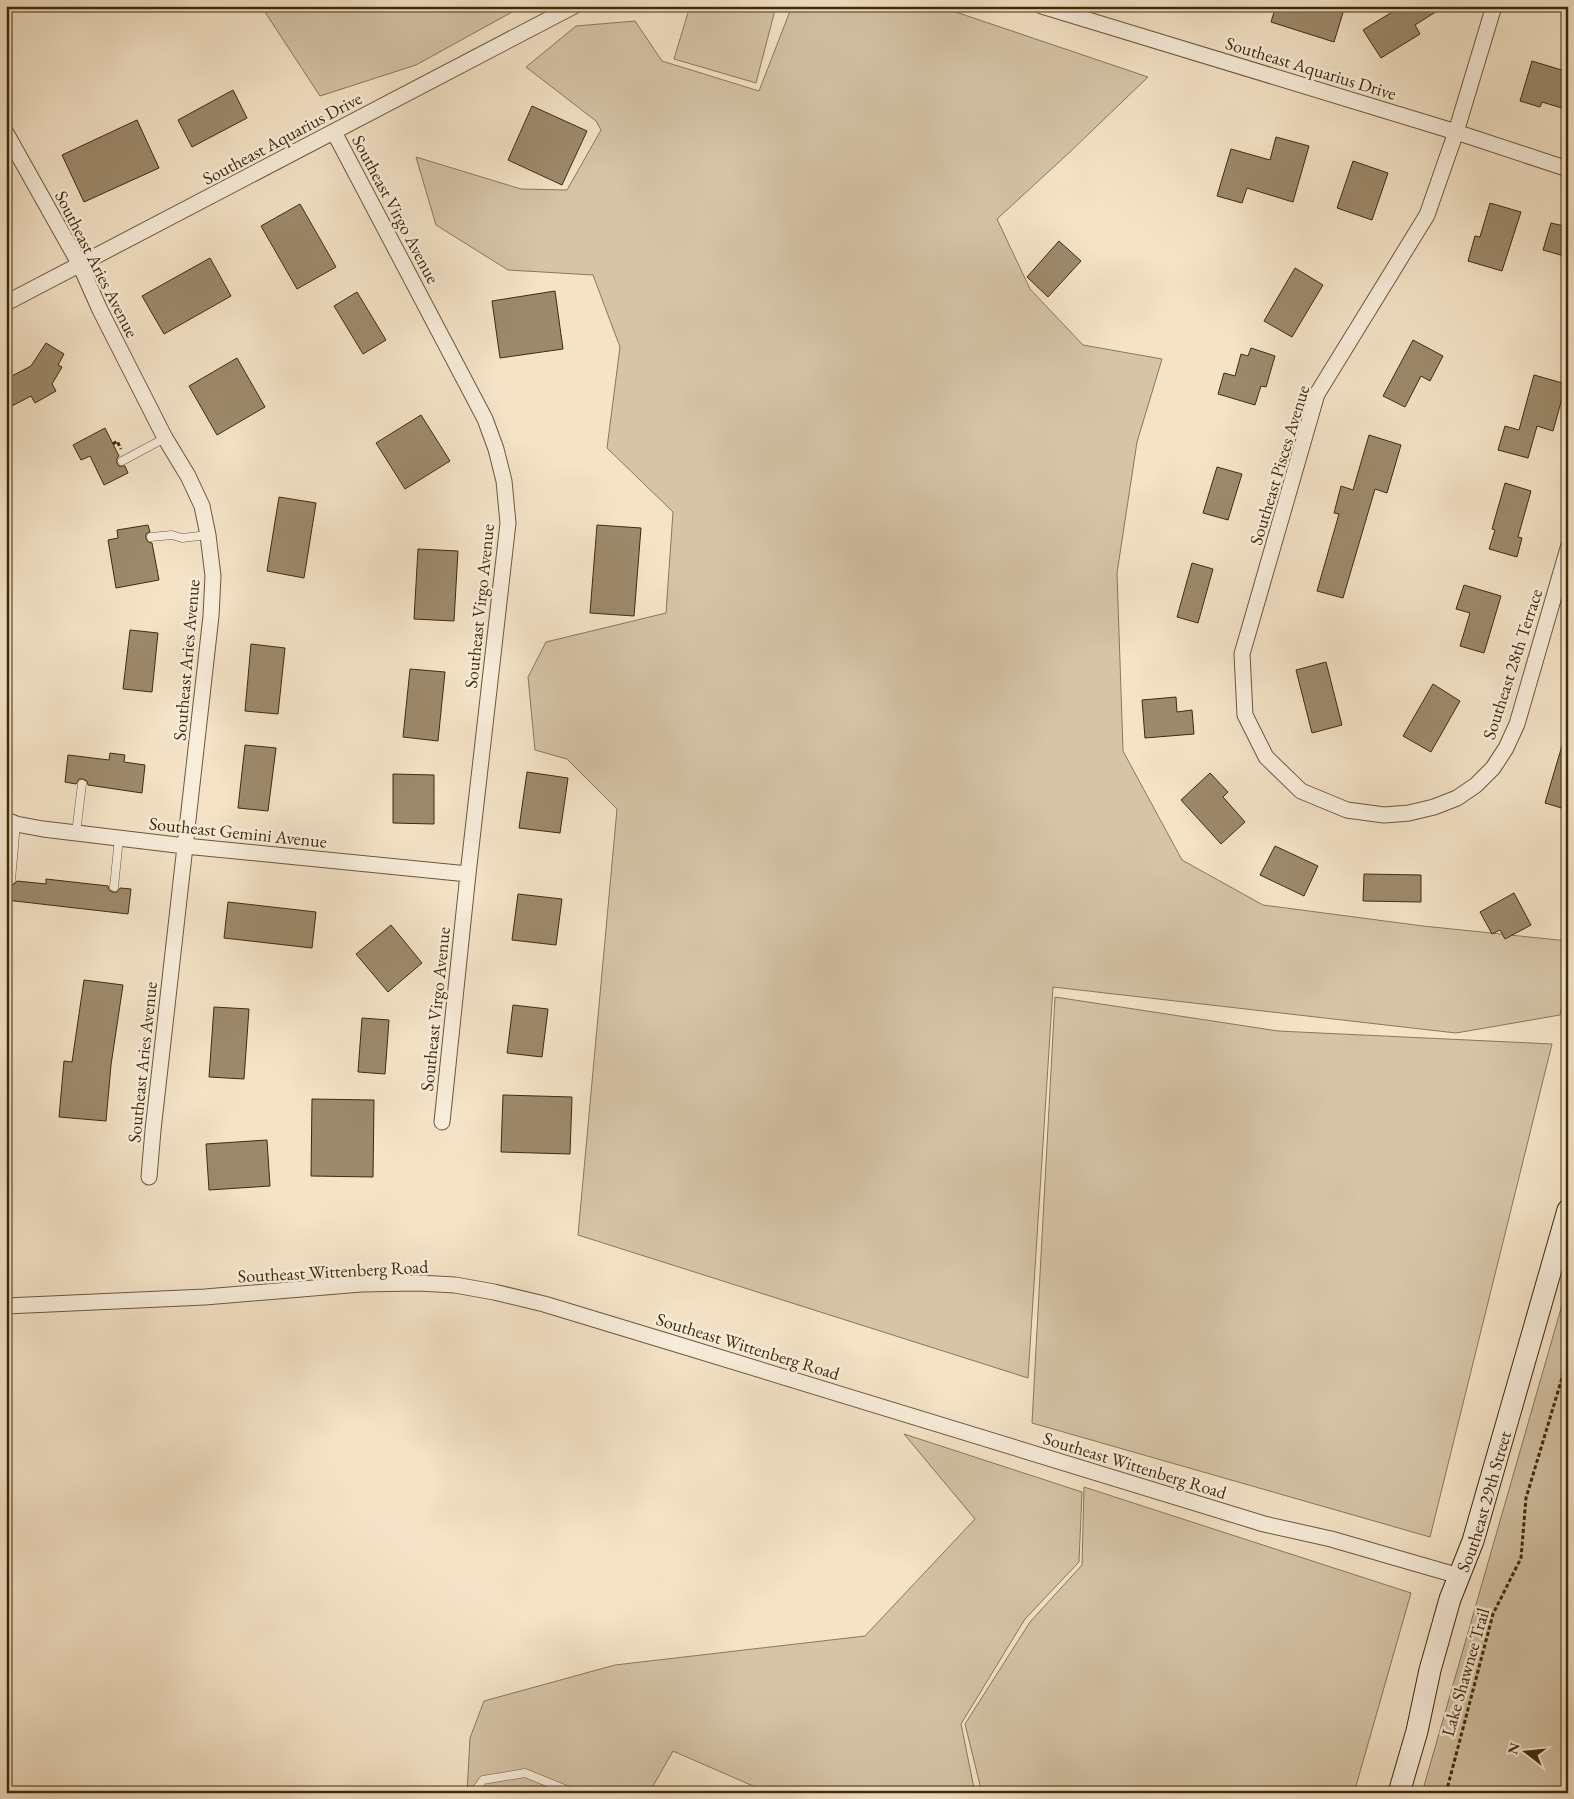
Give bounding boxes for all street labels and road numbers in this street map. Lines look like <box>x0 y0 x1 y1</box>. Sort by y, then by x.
street label: Southeast Aquarius Drive <box>1223 31 1399 105</box>
street label: Southeast Aquarius Drive <box>198 86 366 190</box>
street label: Southeast Virgo Avenue <box>347 131 445 287</box>
street label: Southeast Aries Avenue <box>50 187 144 341</box>
street label: Southeast Pisces Avenue <box>1244 382 1314 548</box>
street label: Southeast Virgo Avenue <box>459 523 499 689</box>
street label: Southeast Aries Avenue <box>167 578 205 742</box>
street label: Southeast 28th Terrace <box>1477 586 1547 742</box>
street label: Southeast Gemini Avenue <box>148 811 328 853</box>
street label: Southeast Virgo Avenue <box>415 926 455 1092</box>
street label: Southeast Aries Avenue <box>122 980 162 1144</box>
street label: Southeast Wittenberg Road <box>237 1254 430 1287</box>
street label: Southeast Wittenberg Road <box>653 1307 843 1385</box>
street label: Southeast Wittenberg Road <box>1040 1426 1230 1504</box>
street label: Southeast 29th Street <box>1450 1428 1516 1575</box>
street label: Lake Shawnee Trail <box>1436 1605 1494 1739</box>

